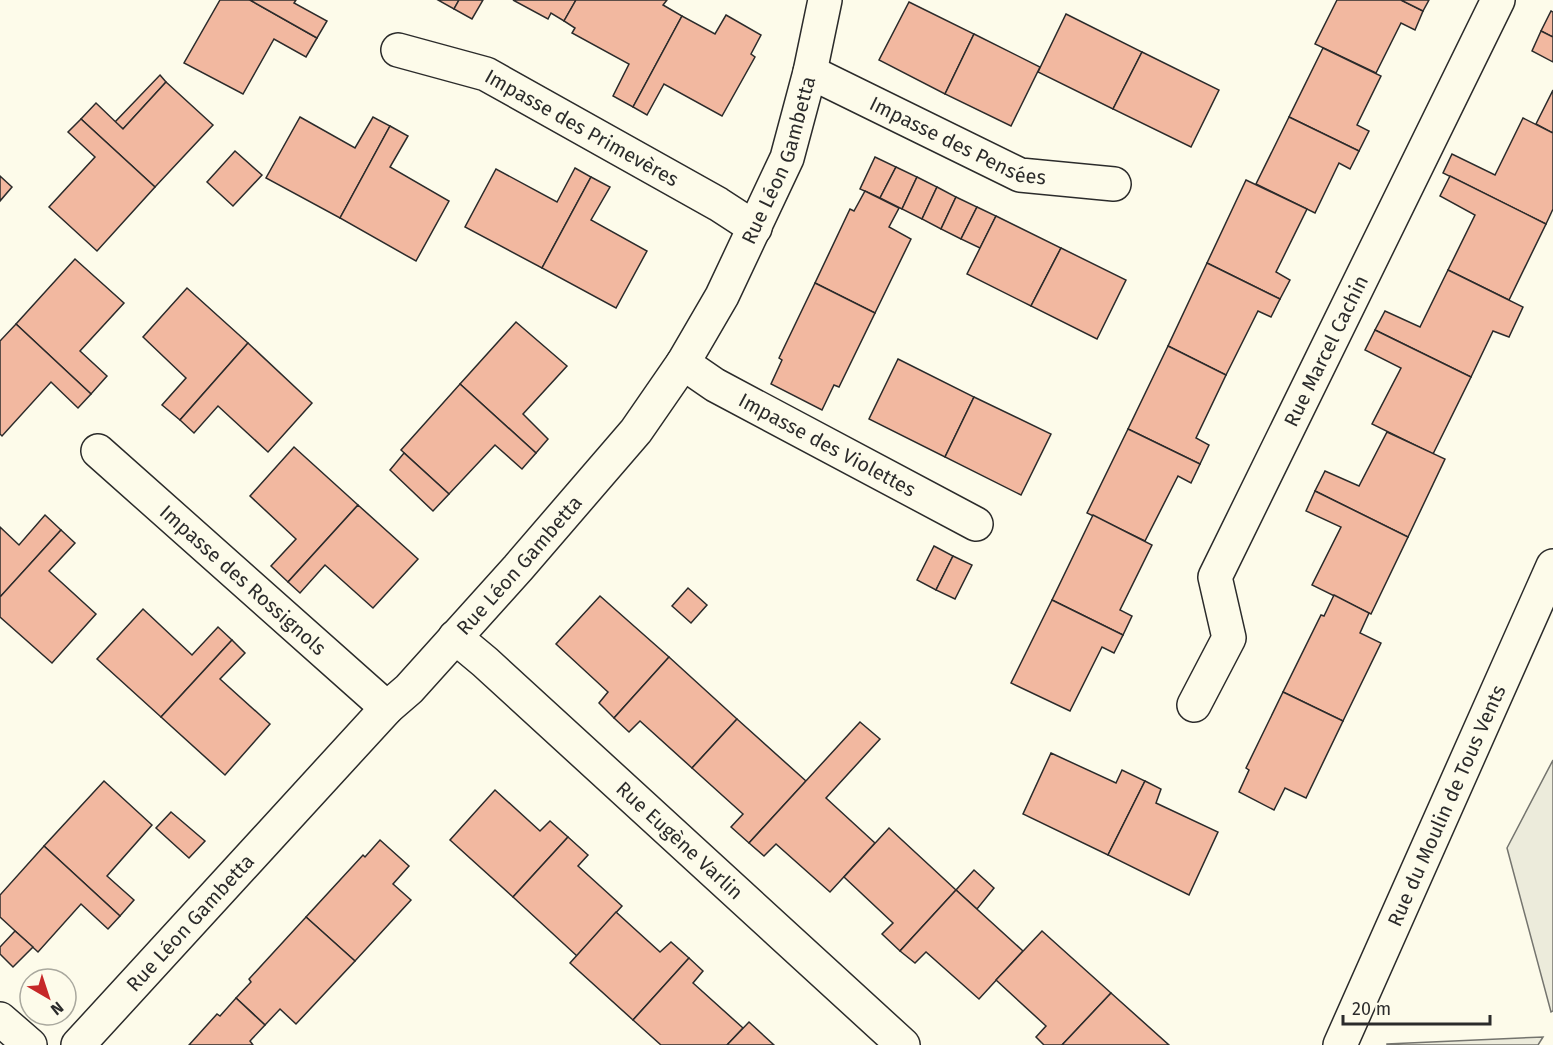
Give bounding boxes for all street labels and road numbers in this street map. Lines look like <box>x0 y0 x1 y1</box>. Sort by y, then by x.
street label: Impasse des Primevères <box>481 64 683 191</box>
street label: Rue Léon Gambetta <box>736 74 820 248</box>
street label: Impasse des Pensées <box>866 91 1047 189</box>
street label: Rue Marcel Cachin <box>1279 271 1373 430</box>
street label: Impasse des Violettes <box>735 388 920 502</box>
street label: Rue Léon Gambetta <box>452 491 587 640</box>
street label: Impasse des Rossignols <box>155 500 331 660</box>
street label: Rue du Moulin de Tous Vents <box>1382 681 1511 930</box>
street label: Rue Eugène Varlin <box>611 776 748 904</box>
street label: Rue Léon Gambetta <box>121 849 259 996</box>

